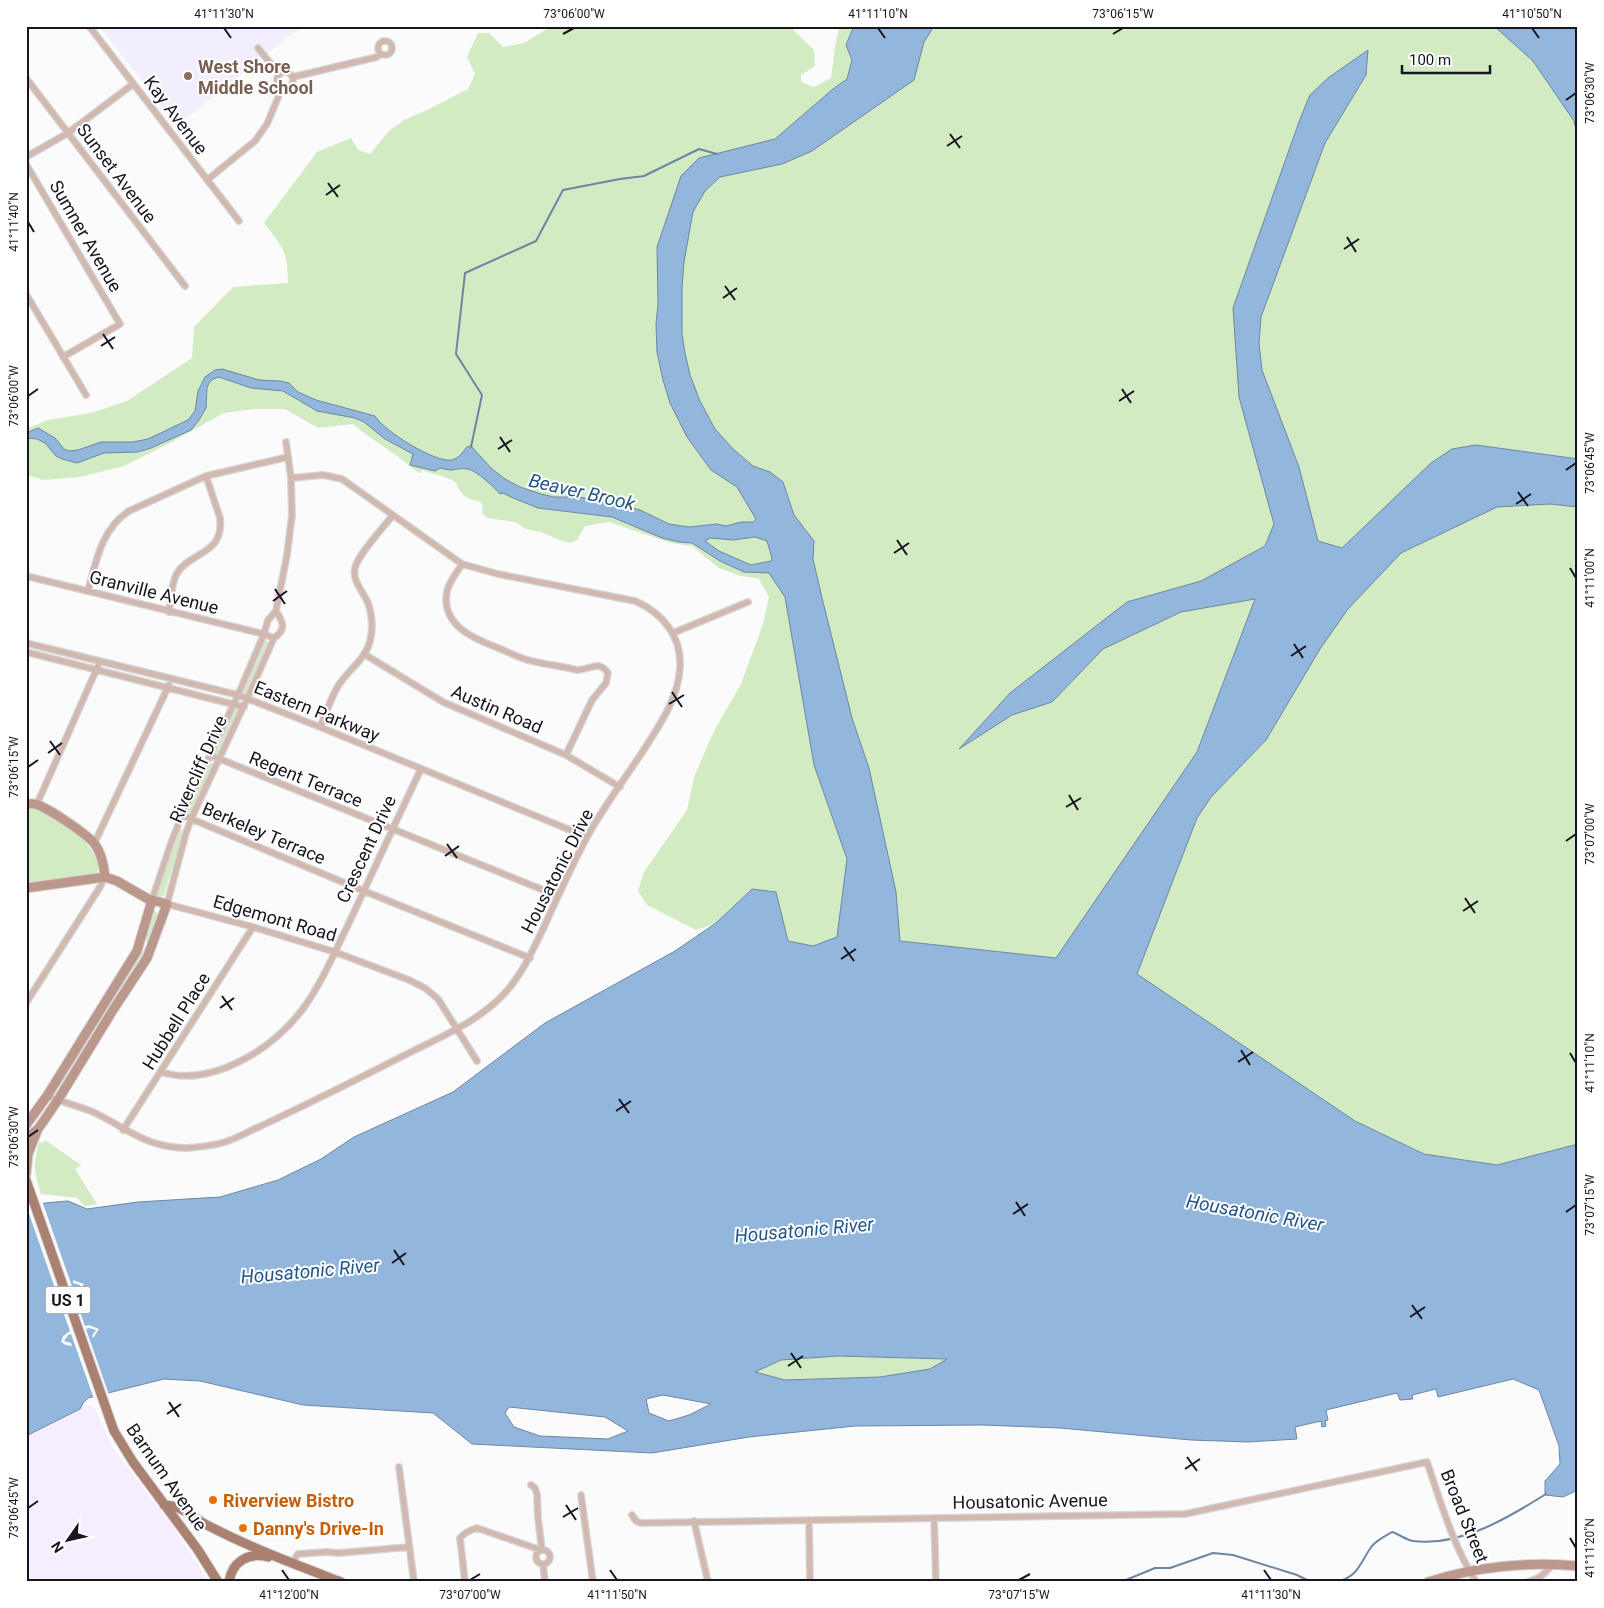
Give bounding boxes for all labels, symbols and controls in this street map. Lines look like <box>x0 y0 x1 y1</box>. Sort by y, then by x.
text: 41°11'30"N <box>194 7 254 21</box>
text: 73°06'00"W <box>543 7 605 21</box>
text: 41°11'10"N <box>848 7 908 21</box>
text: 73°06'15"W <box>1092 7 1154 21</box>
text: 41°10'50"N <box>1502 7 1562 21</box>
scale bar <box>1402 42 1489 74</box>
text: 100 m <box>1409 51 1451 69</box>
place label: West Shore Middle School <box>198 56 313 98</box>
text: 73°06'30"W <box>1583 62 1597 124</box>
marker: West Shore Middle School <box>182 70 194 82</box>
street label: Kay Avenue <box>140 72 212 158</box>
street label: Sunset Avenue <box>73 119 161 227</box>
street label: Sumner Avenue <box>46 176 126 296</box>
text: 41°11'40"N <box>7 192 21 252</box>
text: 73°06'00"W <box>7 365 21 427</box>
text: 73°06'45"W <box>1583 432 1597 494</box>
water label: Beaver Brook <box>527 469 638 516</box>
text: 41°11'00"N <box>1583 548 1597 608</box>
street label: Granville Avenue <box>87 566 221 618</box>
street label: Eastern Parkway <box>251 676 383 746</box>
street label: Austin Road <box>448 680 546 738</box>
street label: Rivercliff Drive <box>165 712 231 826</box>
text: 73°06'15"W <box>7 736 21 798</box>
street label: Regent Terrace <box>246 747 366 811</box>
street label: Crescent Drive <box>332 792 400 906</box>
street label: Berkeley Terrace <box>199 798 329 868</box>
text: 73°07'00"W <box>1583 803 1597 865</box>
street label: Housatonic Drive <box>517 805 597 937</box>
street label: Edgemont Road <box>211 890 339 946</box>
street label: Hubbell Place <box>138 969 214 1073</box>
text: 41°11'10"N <box>1583 1033 1597 1093</box>
text: 73°06'30"W <box>7 1106 21 1168</box>
text: 73°07'15"W <box>1583 1174 1597 1236</box>
water label: Housatonic River <box>1184 1190 1326 1237</box>
water label: Housatonic River <box>734 1212 875 1248</box>
water label: Housatonic River <box>240 1253 381 1289</box>
road number: US 1 <box>46 1286 90 1314</box>
street label: Barnum Avenue <box>122 1419 212 1535</box>
street label: Broad Street <box>1437 1466 1493 1566</box>
text: 73°06'45"W <box>7 1477 21 1539</box>
street label: Housatonic Avenue <box>952 1489 1108 1513</box>
place label: Riverview Bistro <box>223 1490 354 1511</box>
marker: Riverview Bistro <box>207 1494 219 1506</box>
north arrow <box>42 1516 92 1566</box>
place label: Danny's Drive-In <box>253 1518 384 1539</box>
text: 41°11'20"N <box>1583 1518 1597 1578</box>
marker: Danny's Drive-In <box>237 1522 249 1534</box>
text: N <box>48 1539 67 1556</box>
text: 41°12'00"N <box>259 1588 319 1602</box>
text: 73°07'00"W <box>439 1588 501 1602</box>
text: 41°11'50"N <box>587 1588 647 1602</box>
text: 73°07'15"W <box>988 1588 1050 1602</box>
text: 41°11'30"N <box>1241 1588 1301 1602</box>

